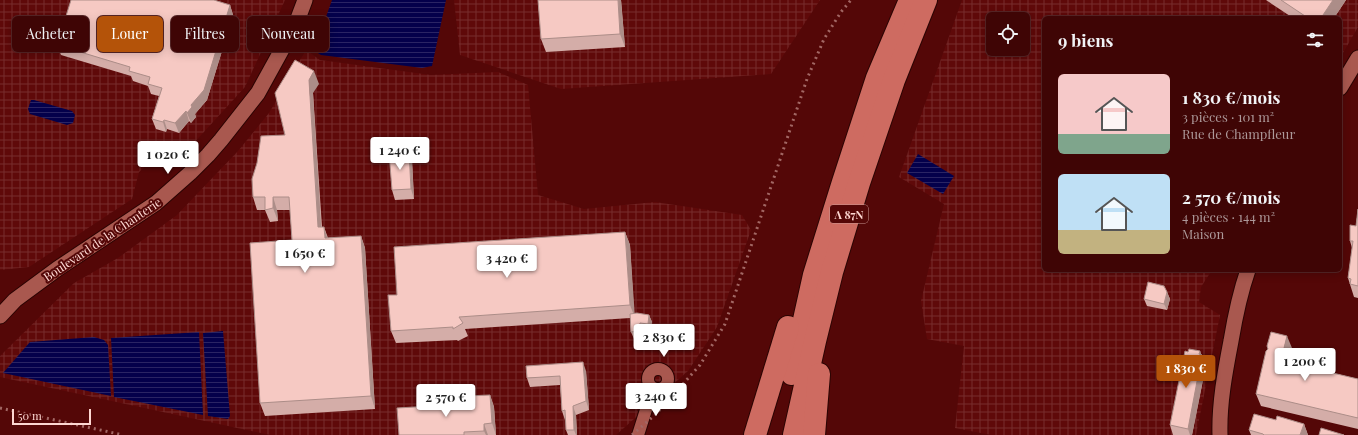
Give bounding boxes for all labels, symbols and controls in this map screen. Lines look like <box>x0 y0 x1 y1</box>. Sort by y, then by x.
map controls <box>986 12 1030 56</box>
button: locate <box>986 12 1030 56</box>
chip: Acheter <box>12 16 89 52</box>
chip: Louer <box>97 16 163 52</box>
chip: Filtres <box>171 16 239 52</box>
chip: Nouveau <box>247 16 329 52</box>
text: 9 biens <box>1058 29 1113 51</box>
icon: filters <box>1304 29 1326 51</box>
text: 1 830 €/mois <box>1182 86 1280 108</box>
icon: home <box>1090 90 1138 138</box>
text: 3 pièces · 101 m² <box>1182 108 1274 125</box>
text: Rue de Champfleur <box>1182 125 1295 142</box>
pin: 1 240 € <box>363 137 437 171</box>
pin: 1 020 € <box>131 141 205 175</box>
text: 1 240 € <box>379 141 421 158</box>
text: 1 020 € <box>147 145 189 162</box>
text: 2 570 €/mois <box>1182 186 1280 208</box>
icon: home <box>1090 190 1138 238</box>
street label: Boulevard de la Chanterie <box>40 194 164 284</box>
road number: A 87N <box>830 205 868 223</box>
text: 4 pièces · 144 m² <box>1182 208 1275 225</box>
text: Maison <box>1182 225 1224 242</box>
pin: 1 650 € <box>268 240 342 274</box>
text: 1 650 € <box>285 244 326 261</box>
pin: 3 420 € <box>470 245 544 279</box>
text: 3 420 € <box>486 249 528 266</box>
pin: 2 830 € <box>627 324 701 358</box>
text: 2 830 € <box>643 328 685 345</box>
pin: 1 200 € <box>1268 348 1342 382</box>
text: 1 200 € <box>1284 352 1326 369</box>
pin: 1 830 € <box>1149 355 1223 389</box>
text: 1 830 € <box>1165 359 1207 376</box>
pin: 3 240 € <box>619 383 693 417</box>
pin: 2 570 € <box>409 384 483 418</box>
text: 3 240 € <box>635 387 677 404</box>
text: 2 570 € <box>425 388 467 405</box>
scale bar <box>12 407 91 426</box>
text: 50 m <box>18 408 42 423</box>

